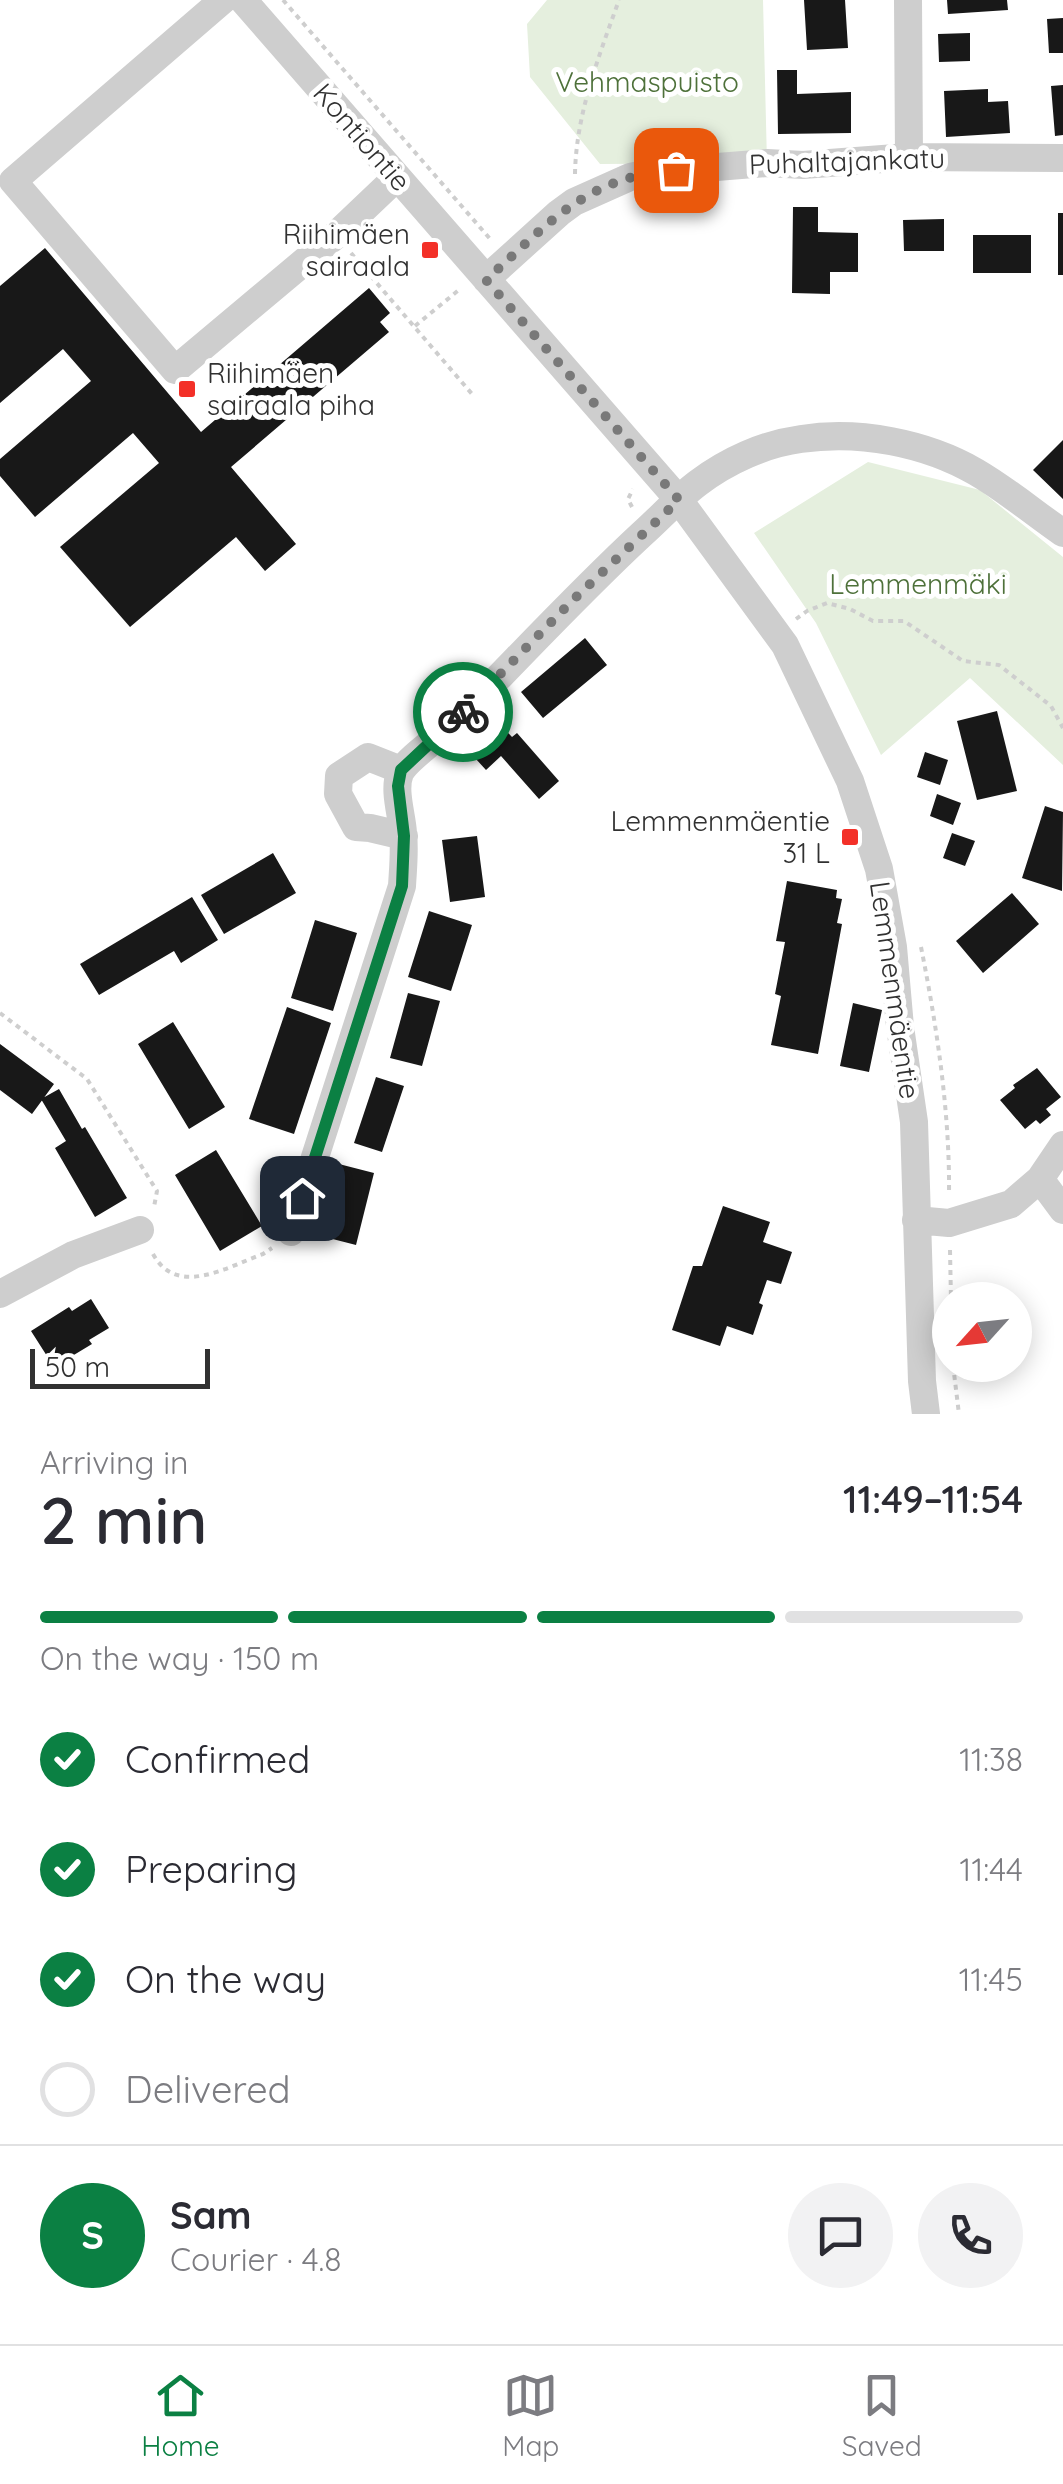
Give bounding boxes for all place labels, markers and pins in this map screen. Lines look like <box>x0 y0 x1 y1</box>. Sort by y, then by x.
pin <box>634 128 719 213</box>
place label: Riihimäen sairaala <box>283 216 410 283</box>
marker: Riihimäen sairaala <box>419 239 441 261</box>
place label: Riihimäen sairaala piha <box>207 355 375 422</box>
marker: Riihimäen sairaala piha <box>176 378 198 400</box>
place label: Lemmenmäentie 31 L <box>610 803 830 870</box>
marker: Lemmenmäentie 31 L <box>839 826 861 848</box>
pin <box>260 1156 345 1241</box>

